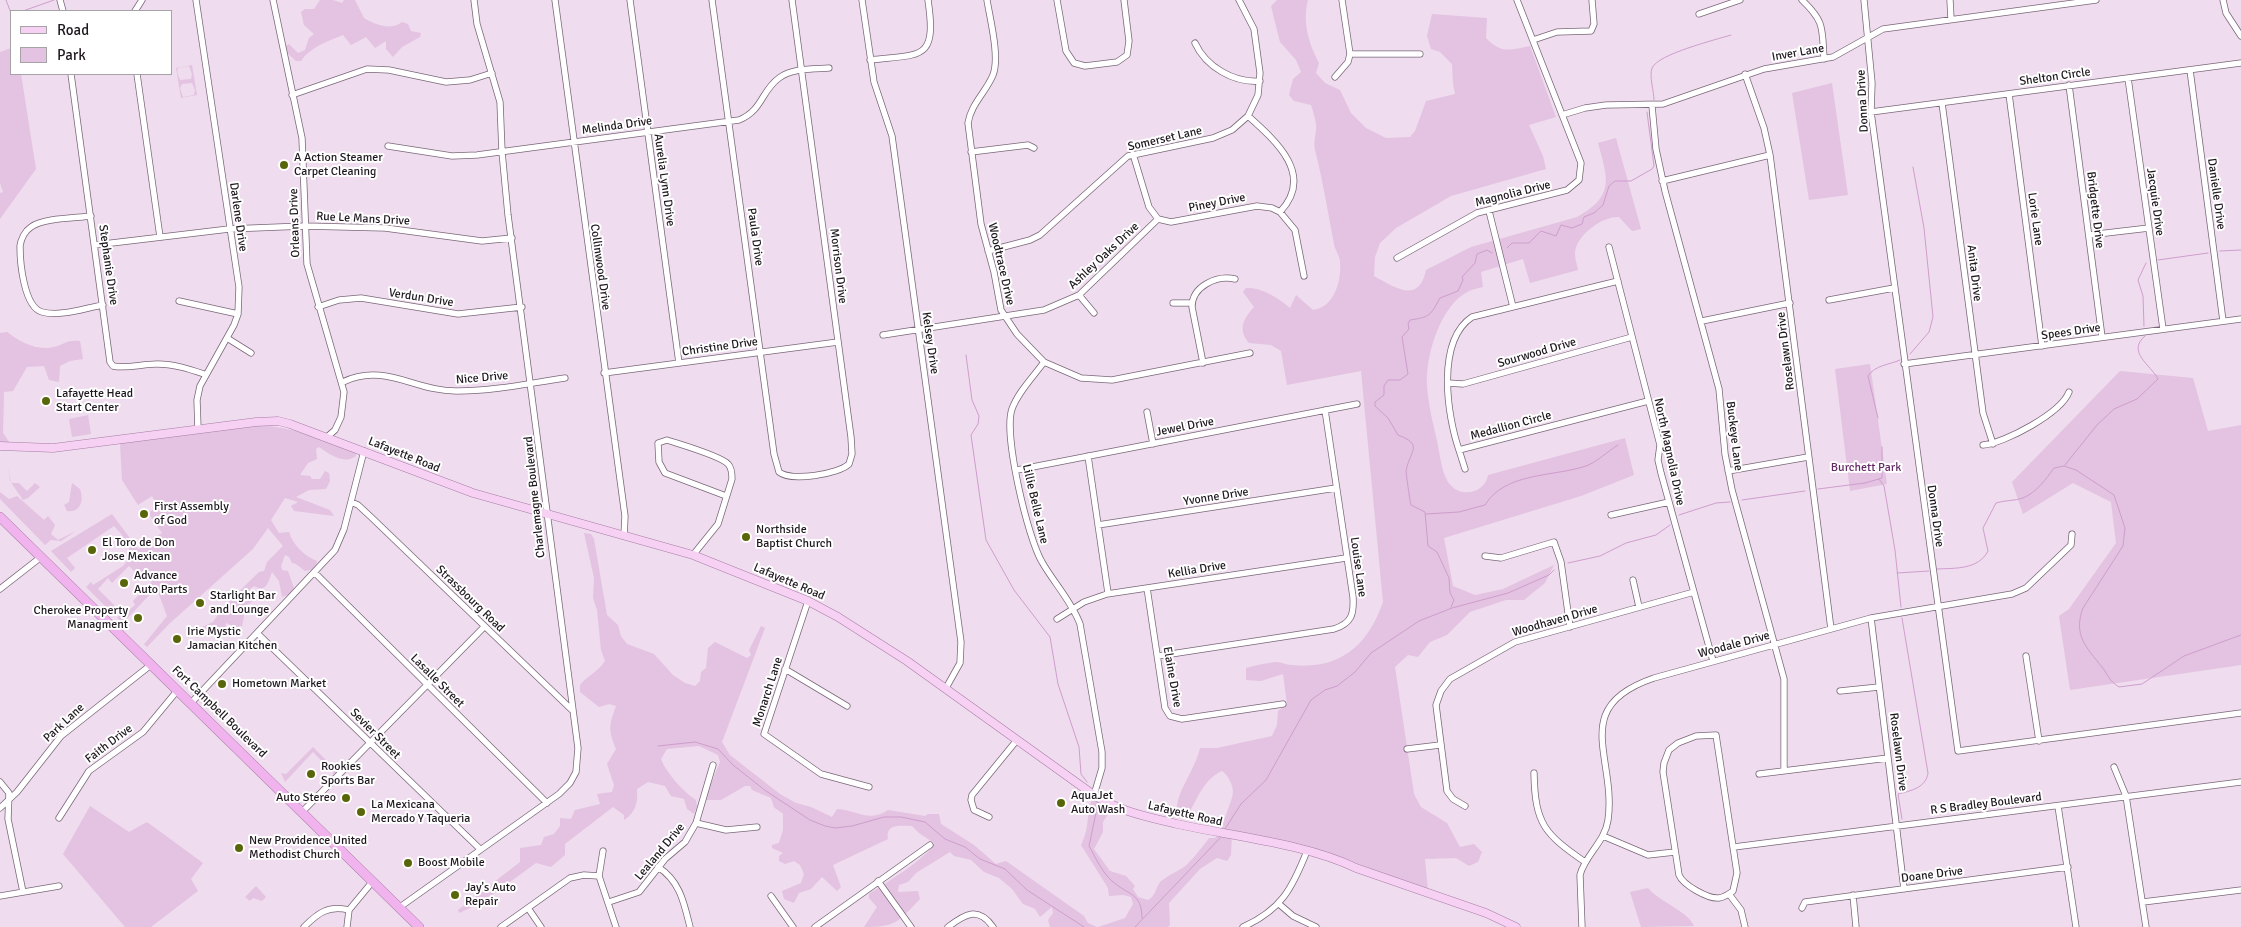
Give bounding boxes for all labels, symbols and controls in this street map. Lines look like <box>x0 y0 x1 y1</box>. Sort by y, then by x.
legend <box>10 10 172 75</box>
text: Road <box>57 21 89 39</box>
street label: Inver Lane <box>1771 41 1825 65</box>
text: Park <box>57 46 86 64</box>
street label: Shelton Circle <box>2018 65 2092 89</box>
street label: Donna Drive <box>1854 69 1872 133</box>
street label: Melinda Drive <box>581 114 653 138</box>
street label: Somerset Lane <box>1126 123 1204 155</box>
street label: Aurelia Lynn Drive <box>650 133 678 227</box>
place label: A Action Steamer Carpet Cleaning <box>294 151 383 179</box>
street label: Danielle Drive <box>2204 157 2228 231</box>
marker: A Action Steamer Carpet Cleaning <box>278 159 290 171</box>
street label: Jacquie Drive <box>2143 167 2167 237</box>
street label: Bridgette Drive <box>2083 171 2107 249</box>
street label: Magnolia Drive <box>1474 178 1552 210</box>
street label: Darlene Drive <box>226 182 250 252</box>
street label: Orleans Drive <box>287 188 303 258</box>
street label: Piney Drive <box>1187 190 1247 216</box>
street label: Lorie Lane <box>2024 192 2046 246</box>
street label: Paula Drive <box>744 207 766 267</box>
street label: Rue Le Mans Drive <box>316 209 410 229</box>
street label: Ashley Oaks Drive <box>1066 220 1142 292</box>
street label: Woodtrace Drive <box>985 221 1017 307</box>
street label: Collinwood Drive <box>587 223 613 311</box>
street label: Stephanie Drive <box>95 224 121 306</box>
street label: Morrison Drive <box>826 228 850 304</box>
street label: Anita Drive <box>1963 244 1985 302</box>
street label: Verdun Drive <box>388 286 454 310</box>
street label: Kelsey Drive <box>919 311 941 375</box>
street label: Roselawn Drive <box>1774 311 1798 391</box>
street label: Spees Drive <box>2040 321 2102 343</box>
street label: Christine Drive <box>681 335 759 359</box>
street label: Sourwood Drive <box>1496 335 1578 371</box>
street label: Nice Drive <box>455 369 509 387</box>
place label: Lafayette Head Start Center <box>56 387 133 415</box>
marker: Lafayette Head Start Center <box>40 395 52 407</box>
street label: North Magnolia Drive <box>1651 397 1687 507</box>
street label: Buckeye Lane <box>1723 400 1745 472</box>
street label: Medallion Circle <box>1469 408 1553 444</box>
street label: Jewel Drive <box>1155 414 1215 440</box>
street label: Lafayette Road <box>366 434 442 476</box>
street label: Charlemagne Boulevard <box>521 435 549 559</box>
park label: Burchett Park <box>1831 461 1901 475</box>
street label: Lillie Belle Lane <box>1019 463 1051 545</box>
street label: Donna Drive <box>1924 484 1946 548</box>
street label: Yvonne Drive <box>1182 485 1250 509</box>
place label: First Assembly of God <box>154 500 229 528</box>
marker: First Assembly of God <box>138 508 150 520</box>
place label: Northside Baptist Church <box>756 523 832 551</box>
marker: Northside Baptist Church <box>740 531 752 543</box>
place label: El Toro de Don Jose Mexican <box>102 536 175 564</box>
street label: Louise Lane <box>1347 536 1369 598</box>
marker: El Toro de Don Jose Mexican <box>86 544 98 556</box>
street label: Kellia Drive <box>1167 558 1227 582</box>
street label: Lafayette Road <box>751 560 827 604</box>
street label: Strassbourg Road <box>433 563 507 635</box>
place label: Advance Auto Parts <box>134 569 187 597</box>
marker: Advance Auto Parts <box>118 577 130 589</box>
place label: Starlight Bar and Lounge <box>210 589 276 617</box>
marker: Starlight Bar and Lounge <box>194 597 206 609</box>
street label: Woodhaven Drive <box>1511 602 1599 640</box>
place label: Cherokee Property Managment <box>33 604 128 632</box>
marker: Cherokee Property Managment <box>132 612 144 624</box>
place label: Irie Mystic Jamacian Kitchen <box>187 625 277 653</box>
street label: Woodale Drive <box>1697 629 1771 661</box>
marker: Irie Mystic Jamacian Kitchen <box>171 633 183 645</box>
street label: Elaine Drive <box>1160 645 1184 709</box>
street label: Lasalle Street <box>407 651 467 711</box>
street label: Monarch Lane <box>750 655 786 729</box>
street label: Fort Campbell Boulevard <box>169 663 269 761</box>
place label: Hometown Market <box>232 677 326 691</box>
marker: Hometown Market <box>216 678 228 690</box>
street label: Park Lane <box>41 701 87 745</box>
street label: Sevier Street <box>347 706 403 762</box>
street label: Roselawn Drive <box>1886 712 1910 792</box>
street label: Faith Drive <box>83 722 135 766</box>
place label: Rookies Sports Bar <box>321 760 375 788</box>
marker: Rookies Sports Bar <box>305 768 317 780</box>
place label: AquaJet Auto Wash <box>1071 789 1125 817</box>
street label: R S Bradley Boulevard <box>1930 790 2042 818</box>
place label: Auto Stereo <box>276 791 336 805</box>
marker: Auto Stereo <box>340 792 352 804</box>
marker: AquaJet Auto Wash <box>1055 797 1067 809</box>
place label: La Mexicana Mercado Y Taqueria <box>371 798 470 826</box>
street label: Lafayette Road <box>1146 798 1224 830</box>
marker: La Mexicana Mercado Y Taqueria <box>355 806 367 818</box>
street label: Lealand Drive <box>632 821 688 883</box>
place label: New Providence United Methodist Church <box>249 834 367 862</box>
marker: New Providence United Methodist Church <box>233 842 245 854</box>
place label: Boost Mobile <box>418 856 485 870</box>
marker: Boost Mobile <box>402 857 414 869</box>
street label: Doane Drive <box>1900 864 1964 886</box>
place label: Jay's Auto Repair <box>465 881 516 909</box>
marker: Jay's Auto Repair <box>449 889 461 901</box>

